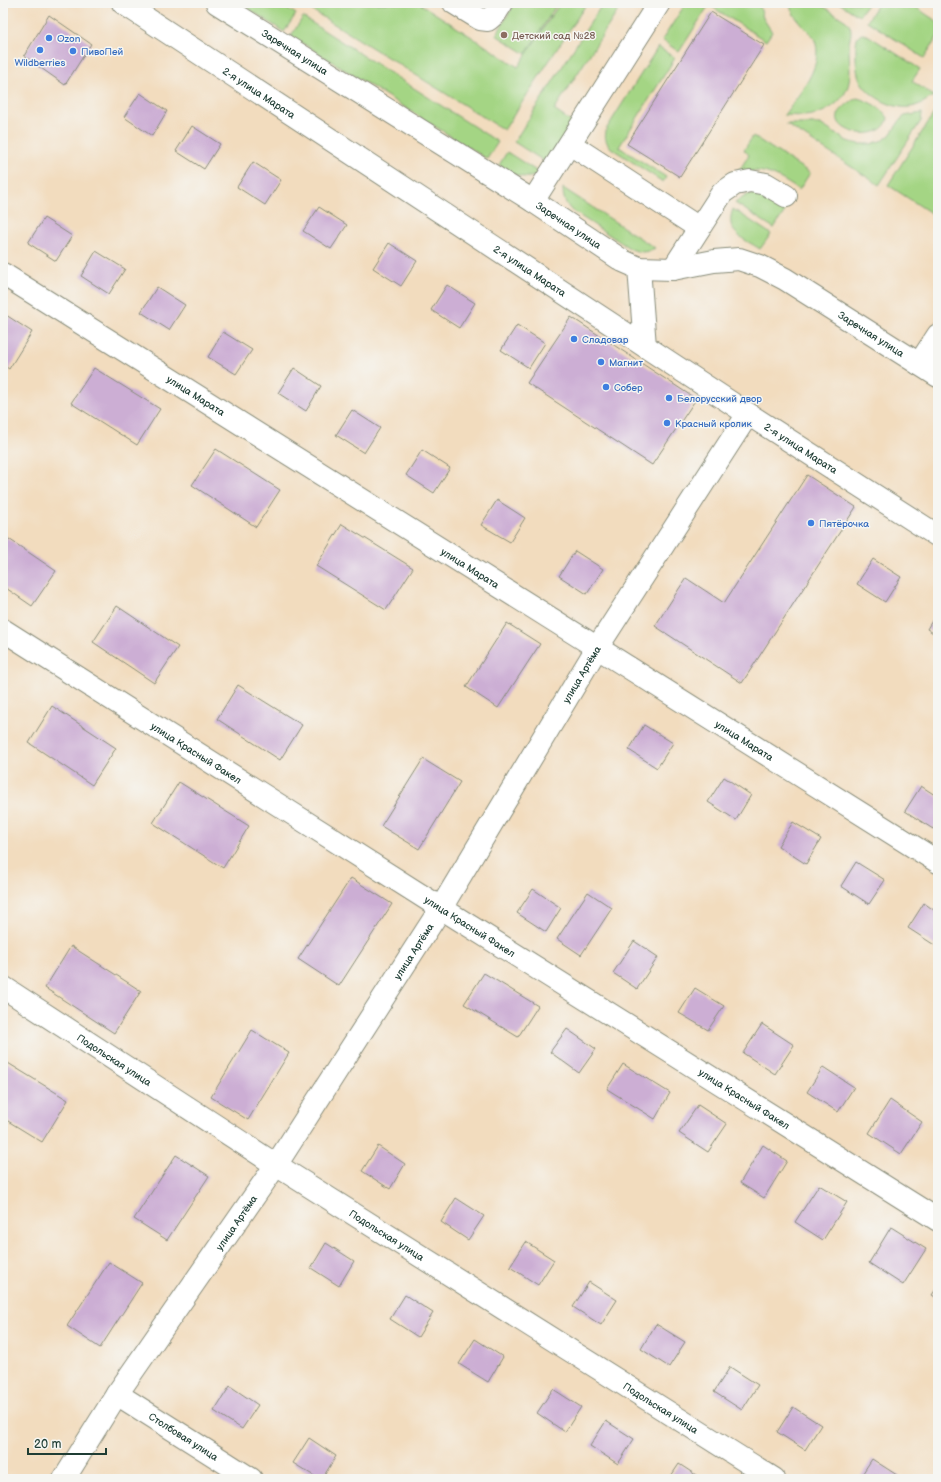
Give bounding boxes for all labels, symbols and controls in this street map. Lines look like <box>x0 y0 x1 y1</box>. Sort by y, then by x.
street label: Заречная улица <box>259 27 330 78</box>
marker: Детский сад №28 <box>499 30 509 40</box>
place label: Детский сад №28 <box>512 30 596 42</box>
marker: Ozon <box>44 33 54 43</box>
place label: Ozon <box>57 33 81 45</box>
marker: Wildberries <box>35 45 45 55</box>
marker: ПивоПей <box>68 46 78 56</box>
place label: ПивоПей <box>81 46 124 58</box>
place label: Wildberries <box>15 57 65 69</box>
street label: 2-я улица Марата <box>220 65 297 122</box>
street label: Заречная улица <box>533 200 603 252</box>
street label: 2-я улица Марата <box>491 243 568 300</box>
street label: Заречная улица <box>836 309 906 360</box>
marker: Сладовар <box>569 334 579 344</box>
place label: Сладовар <box>582 334 629 346</box>
marker: Магнит <box>596 357 606 367</box>
place label: Магнит <box>609 357 643 369</box>
street label: улица Марата <box>164 373 227 419</box>
marker: Собер <box>601 382 611 392</box>
place label: Собер <box>614 382 643 394</box>
marker: Белорусский двор <box>664 393 674 403</box>
place label: Белорусский двор <box>677 393 762 405</box>
marker: Красный кролик <box>662 418 672 428</box>
place label: Красный кролик <box>675 418 753 430</box>
street label: 2-я улица Марата <box>762 421 839 477</box>
marker: Пятёрочка <box>806 518 816 528</box>
place label: Пятёрочка <box>819 518 869 530</box>
street label: улица Марата <box>438 546 501 592</box>
street label: улица Артёма <box>560 644 604 705</box>
street label: улица Марата <box>713 718 775 764</box>
street label: улица Красный Факел <box>148 720 244 787</box>
street label: улица Красный Факел <box>422 894 517 960</box>
street label: улица Артёма <box>392 921 437 982</box>
street label: Подольская улица <box>74 1032 153 1089</box>
street label: улица Красный Факел <box>696 1066 792 1132</box>
street label: улица Артёма <box>214 1193 260 1253</box>
street label: Подольская улица <box>347 1208 426 1264</box>
street label: Подольская улица <box>621 1380 700 1437</box>
street label: Столбовая улица <box>146 1411 220 1464</box>
scale bar <box>28 1430 106 1456</box>
text: 20 m <box>34 1437 61 1452</box>

